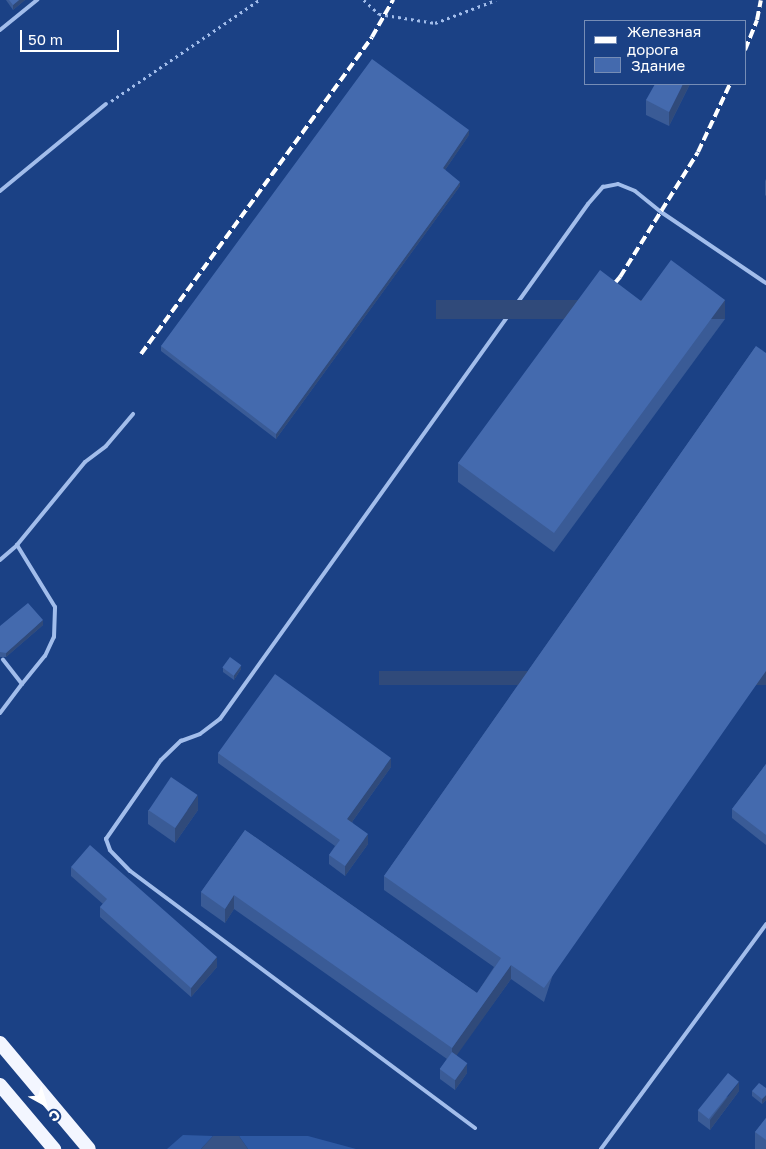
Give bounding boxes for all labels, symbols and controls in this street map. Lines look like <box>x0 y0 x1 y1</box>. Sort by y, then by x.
scale bar <box>22 20 121 52</box>
legend <box>584 20 746 85</box>
text: Железная дорога <box>627 22 701 58</box>
text: 50 m <box>28 30 63 48</box>
text: Здание <box>631 56 685 74</box>
north arrow <box>20 1079 70 1129</box>
text: С <box>46 1106 64 1126</box>

